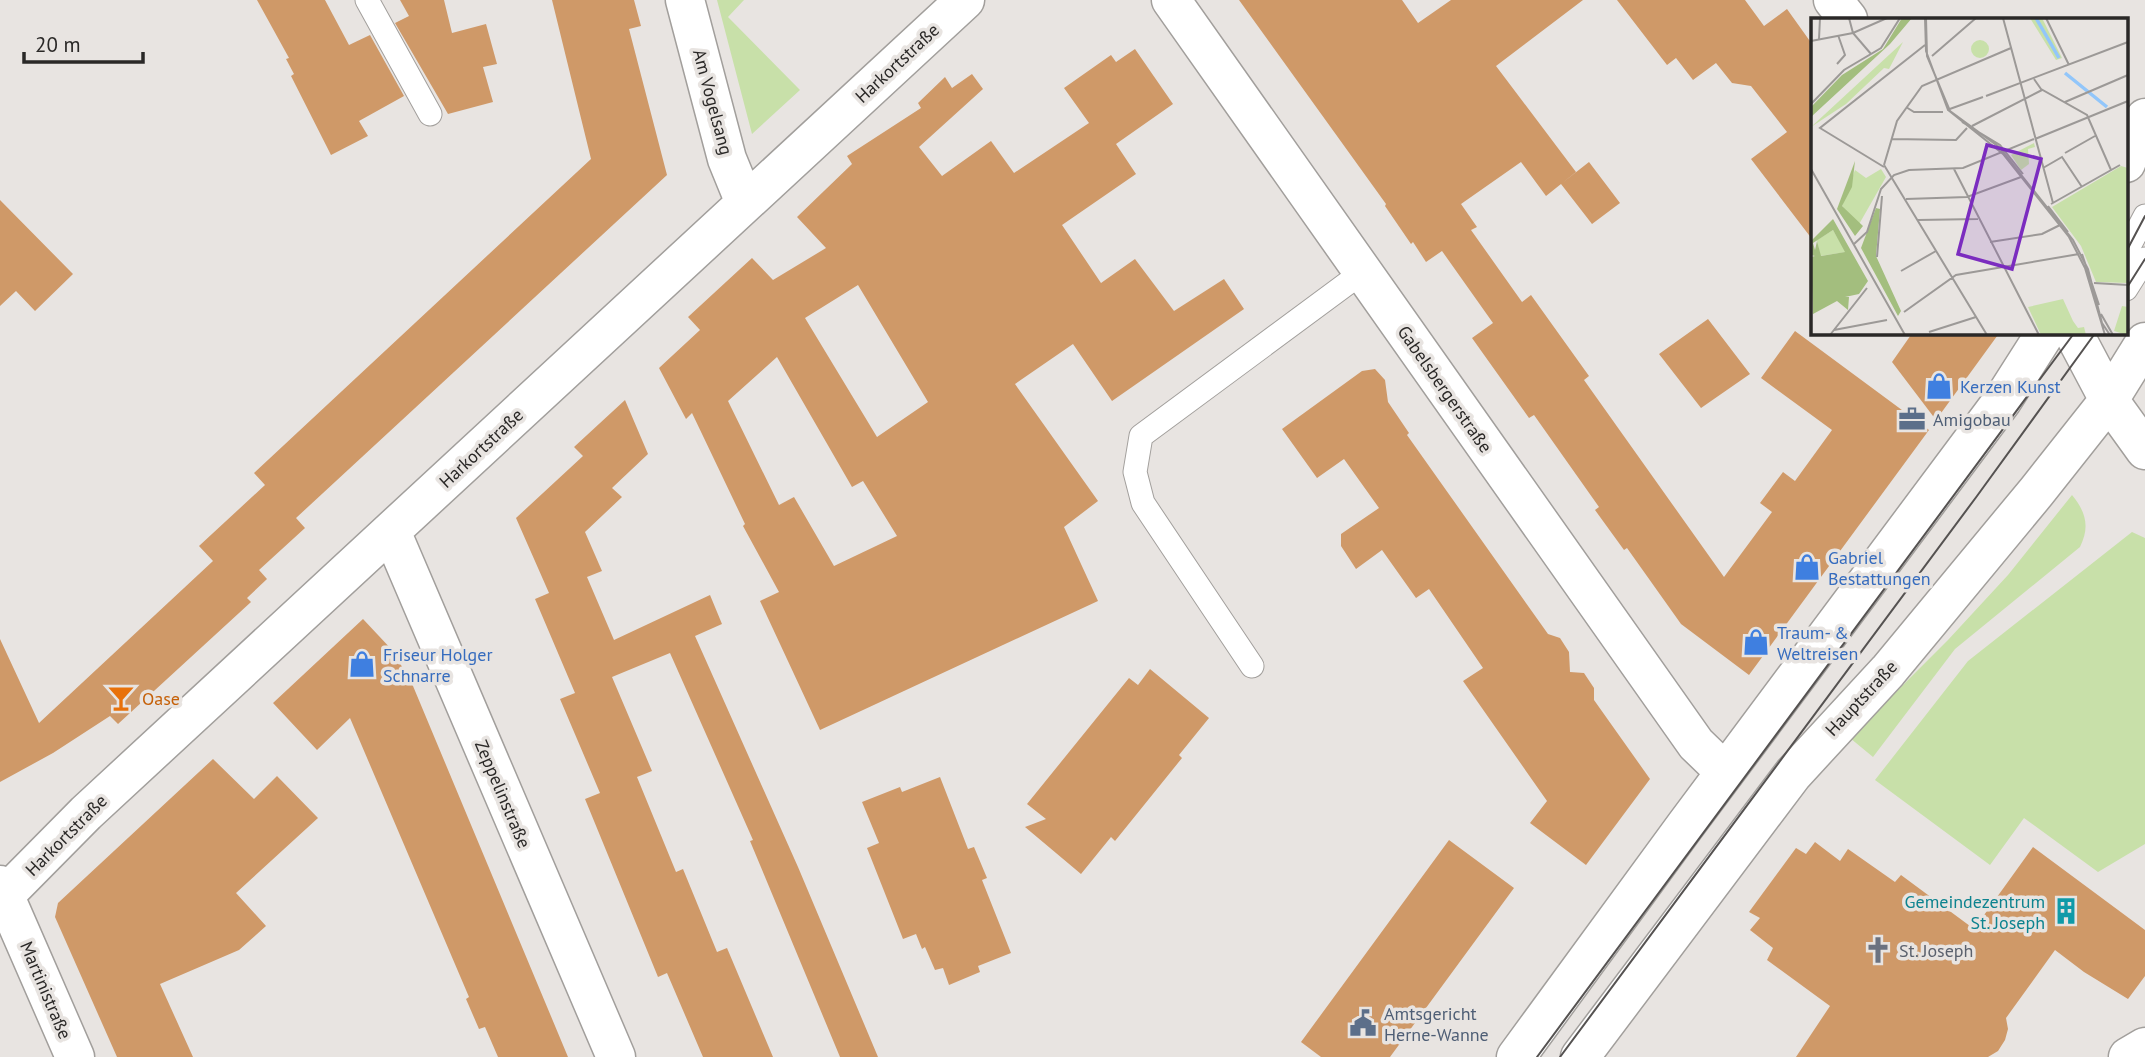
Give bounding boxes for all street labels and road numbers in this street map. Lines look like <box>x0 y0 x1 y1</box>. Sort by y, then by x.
street label: Harkortstraße <box>850 18 944 108</box>
street label: Am Vogelsang <box>688 47 738 157</box>
street label: Gabelsbergerstraße <box>1393 321 1497 457</box>
street label: Harkortstraße <box>434 403 528 493</box>
street label: Hauptstraße <box>1820 655 1902 741</box>
street label: Zeppelinstraße <box>470 737 536 851</box>
street label: Harkortstraße <box>20 789 112 881</box>
street label: Martinistraße <box>15 938 77 1042</box>

